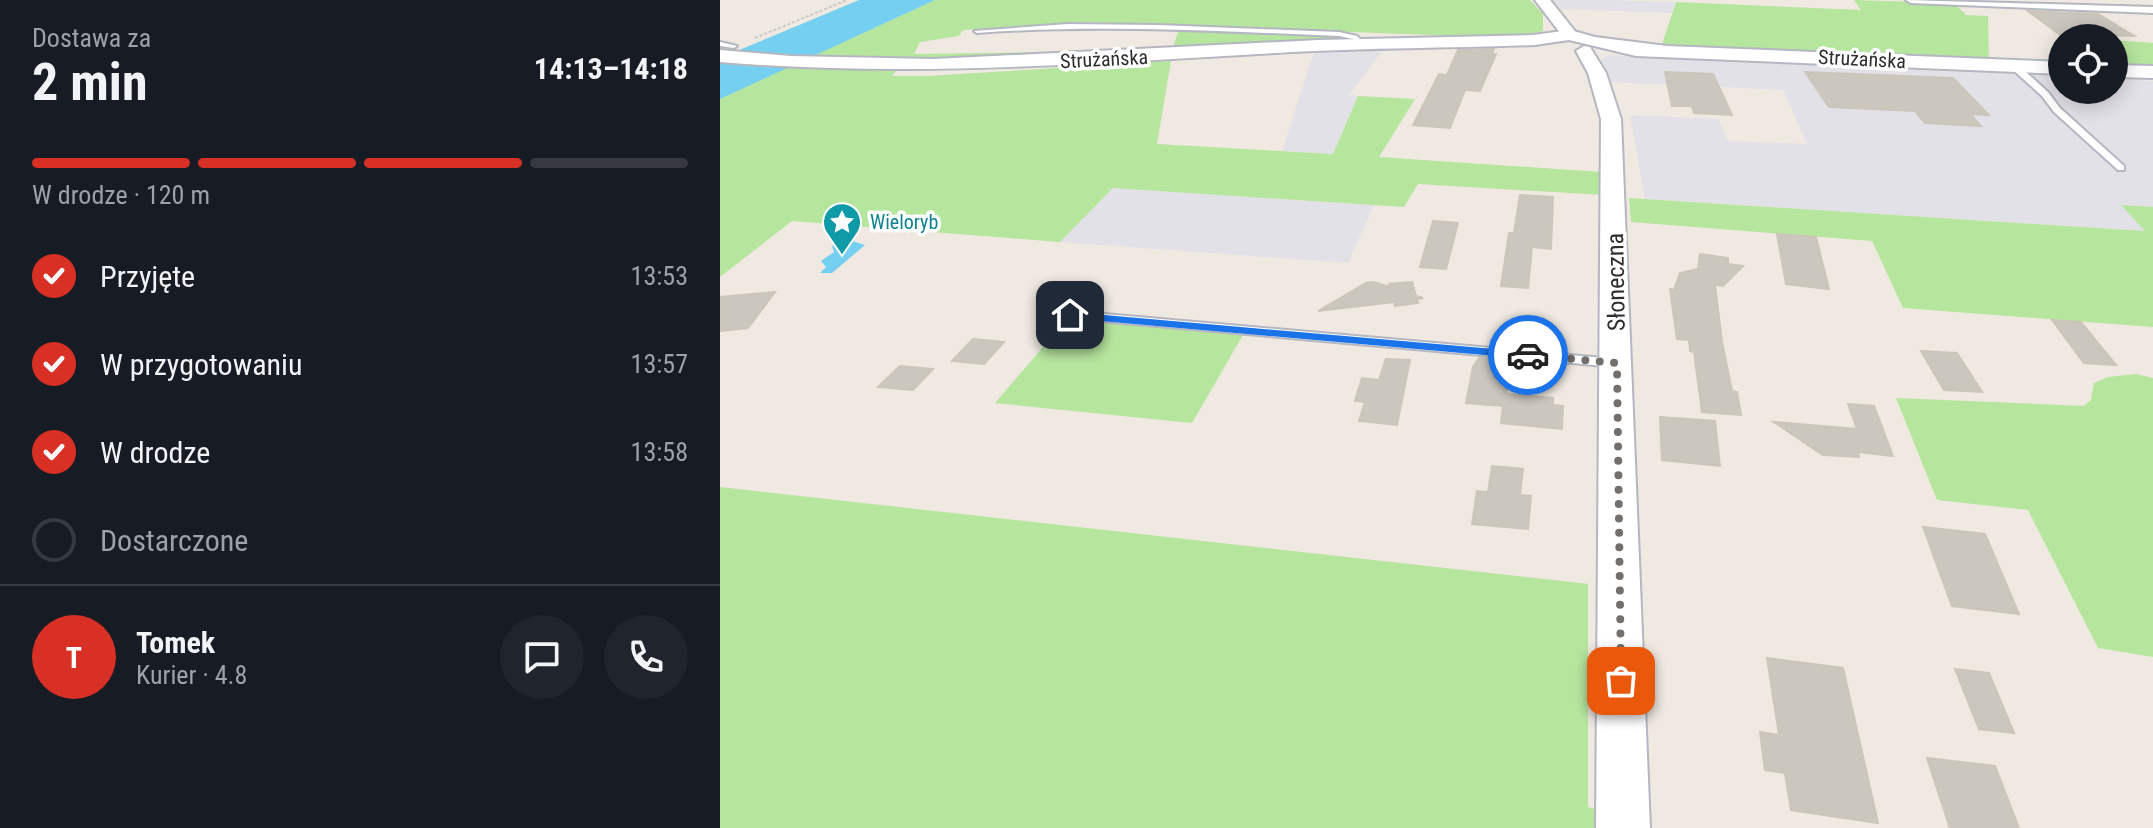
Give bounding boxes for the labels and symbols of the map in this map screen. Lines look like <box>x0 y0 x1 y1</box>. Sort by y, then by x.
street label: Strużańska <box>1060 45 1148 73</box>
street label: Strużańska <box>1818 45 1906 73</box>
place icon: Wieloryb <box>821 201 863 256</box>
place label: Wieloryb <box>870 210 938 234</box>
street label: Słoneczna <box>1601 233 1631 331</box>
pin <box>1036 281 1104 349</box>
courier <box>1488 315 1568 395</box>
pin <box>1587 647 1655 715</box>

